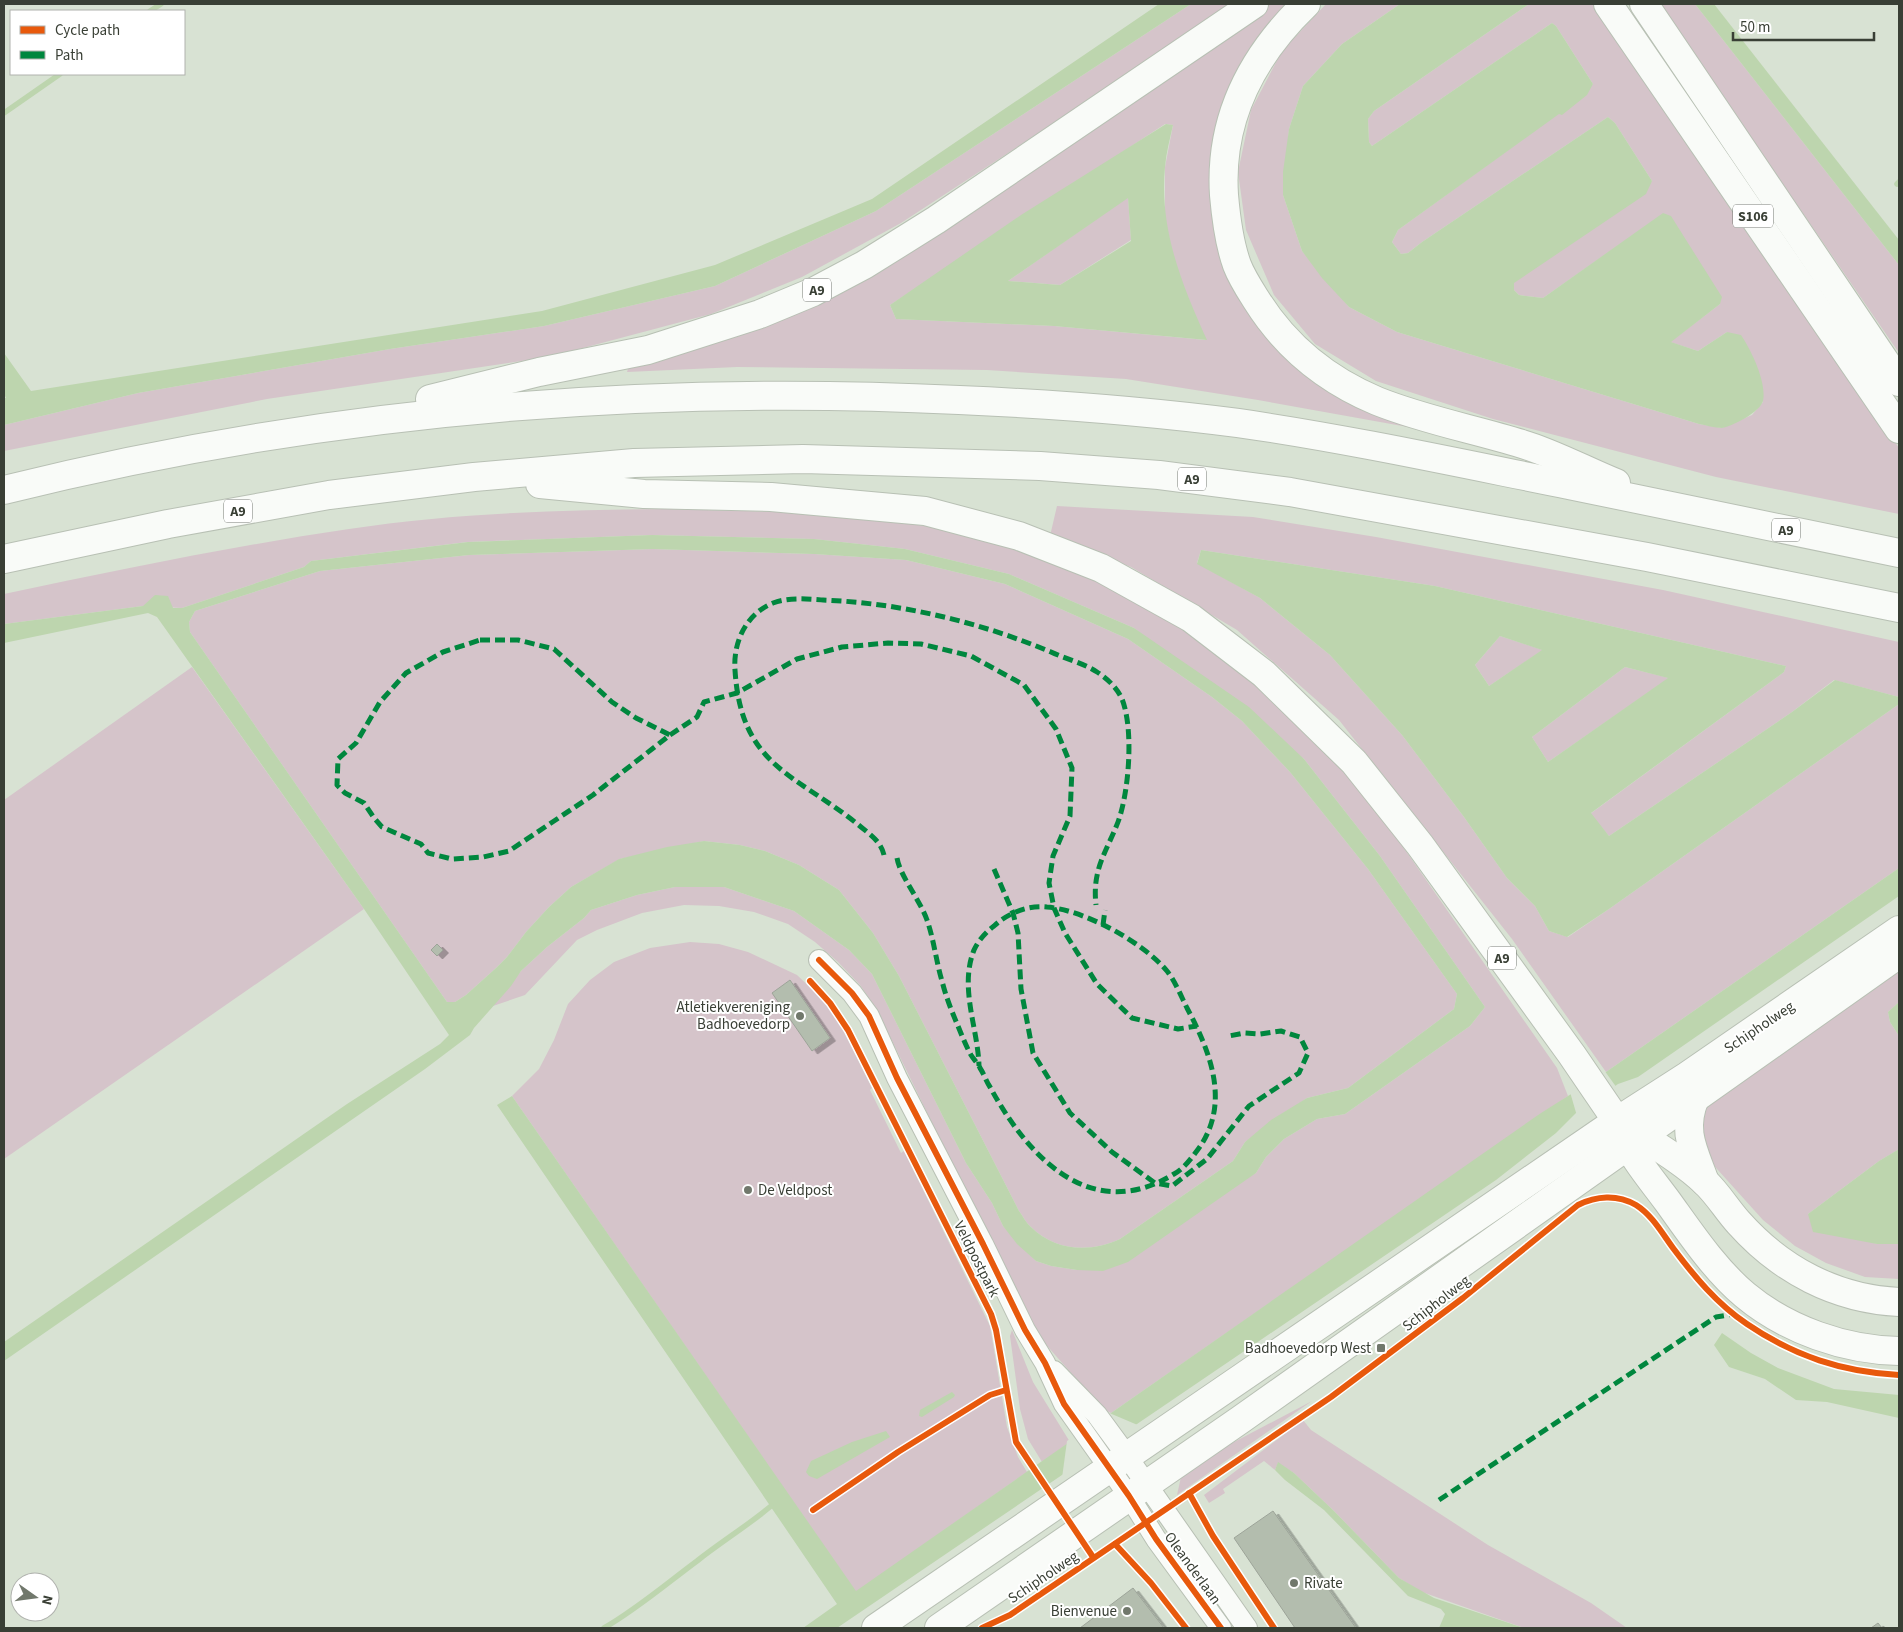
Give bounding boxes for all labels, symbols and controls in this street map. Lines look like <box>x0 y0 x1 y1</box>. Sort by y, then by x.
legend <box>10 10 185 75</box>
scale bar <box>1733 10 1874 42</box>
text: 50 m <box>1740 17 1770 38</box>
text: Cycle path <box>55 20 120 41</box>
text: Path <box>55 45 83 66</box>
road number: S106 <box>1733 205 1773 228</box>
road number: A9 <box>803 278 831 302</box>
road number: A9 <box>1178 468 1206 490</box>
road number: A9 <box>224 500 252 522</box>
road number: A9 <box>1772 518 1800 542</box>
road number: A9 <box>1488 946 1516 970</box>
street label: Schipholweg <box>1720 996 1799 1059</box>
place label: Atletiekvereniging Badhoevedorp <box>676 997 790 1035</box>
marker: Atletiekvereniging Badhoevedorp <box>794 1010 806 1022</box>
place label: De Veldpost <box>758 1180 832 1201</box>
marker: De Veldpost <box>742 1184 754 1196</box>
street label: Veldpostpark <box>948 1218 1005 1301</box>
street label: Schipholweg <box>1398 1270 1475 1337</box>
place label: Badhoevedorp West <box>1245 1338 1371 1359</box>
marker: Badhoevedorp West <box>1375 1342 1387 1354</box>
street label: Oleanderlaan <box>1159 1528 1226 1609</box>
street label: Schipholweg <box>1004 1546 1083 1609</box>
north arrow <box>10 1572 60 1622</box>
place label: Rivate <box>1304 1573 1343 1594</box>
marker: Rivate <box>1288 1577 1300 1589</box>
text: N <box>36 1593 57 1607</box>
place label: Bienvenue <box>1051 1601 1117 1622</box>
marker: Bienvenue <box>1121 1605 1133 1617</box>

